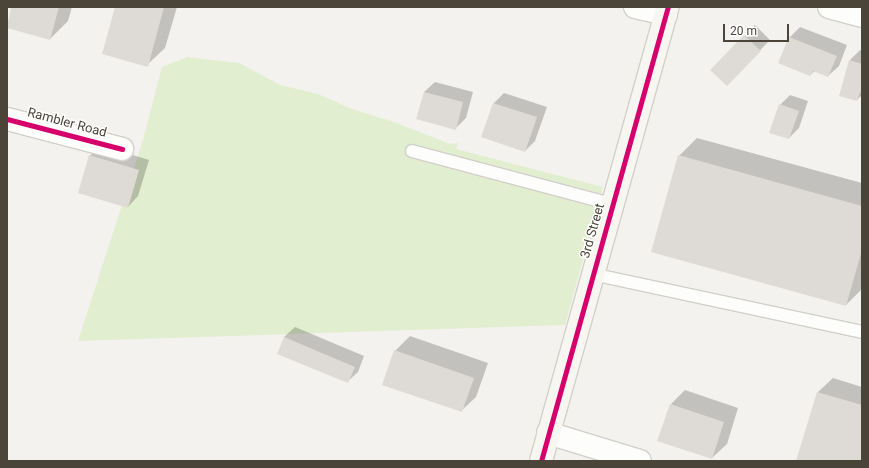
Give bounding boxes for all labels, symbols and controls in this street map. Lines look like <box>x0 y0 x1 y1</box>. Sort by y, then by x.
scale bar <box>725 16 791 42</box>
text: 20 m <box>730 24 757 38</box>
street label: Rambler Road <box>26 105 108 141</box>
street label: 3rd Street <box>578 202 608 260</box>

